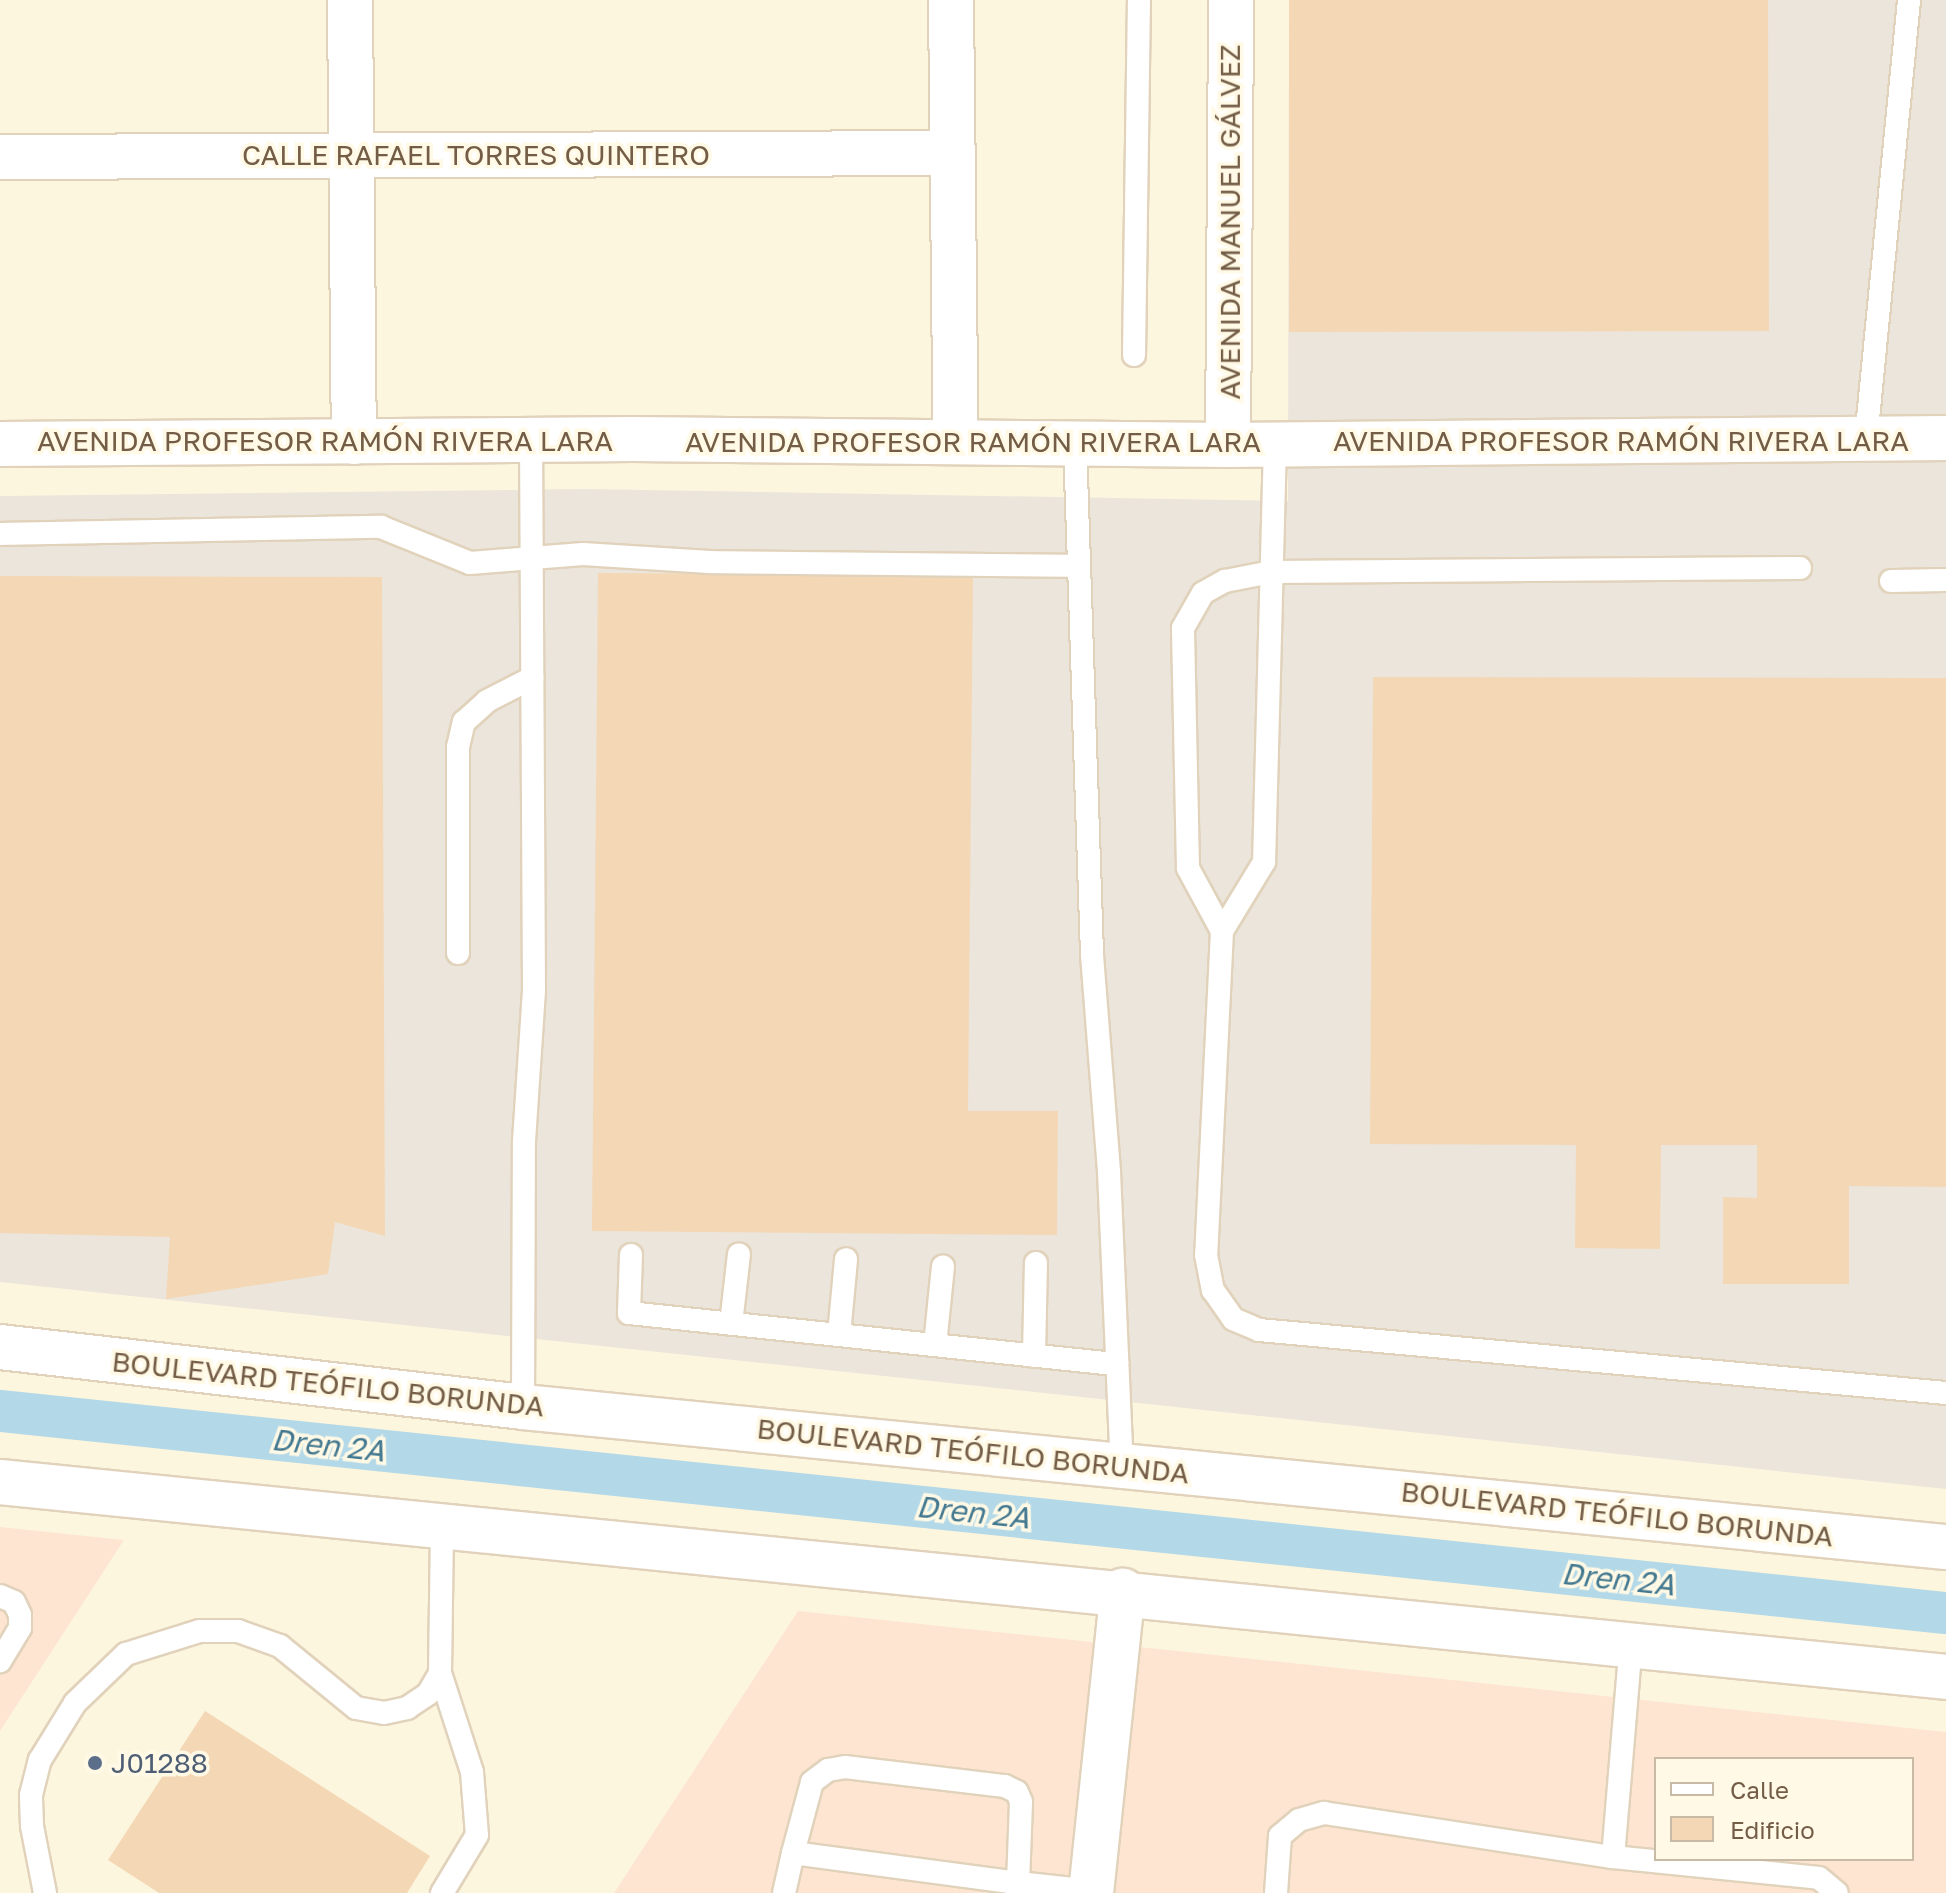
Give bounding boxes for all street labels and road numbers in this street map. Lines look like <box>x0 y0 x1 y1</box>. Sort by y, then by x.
street label: AVENIDA MANUEL GÁLVEZ <box>1213 44 1247 400</box>
street label: CALLE RAFAEL TORRES QUINTERO <box>242 138 710 172</box>
street label: AVENIDA PROFESOR RAMÓN RIVERA LARA <box>37 424 613 458</box>
street label: AVENIDA PROFESOR RAMÓN RIVERA LARA <box>1333 424 1909 458</box>
street label: AVENIDA PROFESOR RAMÓN RIVERA LARA <box>685 425 1261 459</box>
street label: BOULEVARD TEÓFILO BORUNDA <box>110 1345 546 1423</box>
street label: BOULEVARD TEÓFILO BORUNDA <box>755 1412 1191 1490</box>
street label: BOULEVARD TEÓFILO BORUNDA <box>1399 1475 1835 1553</box>

